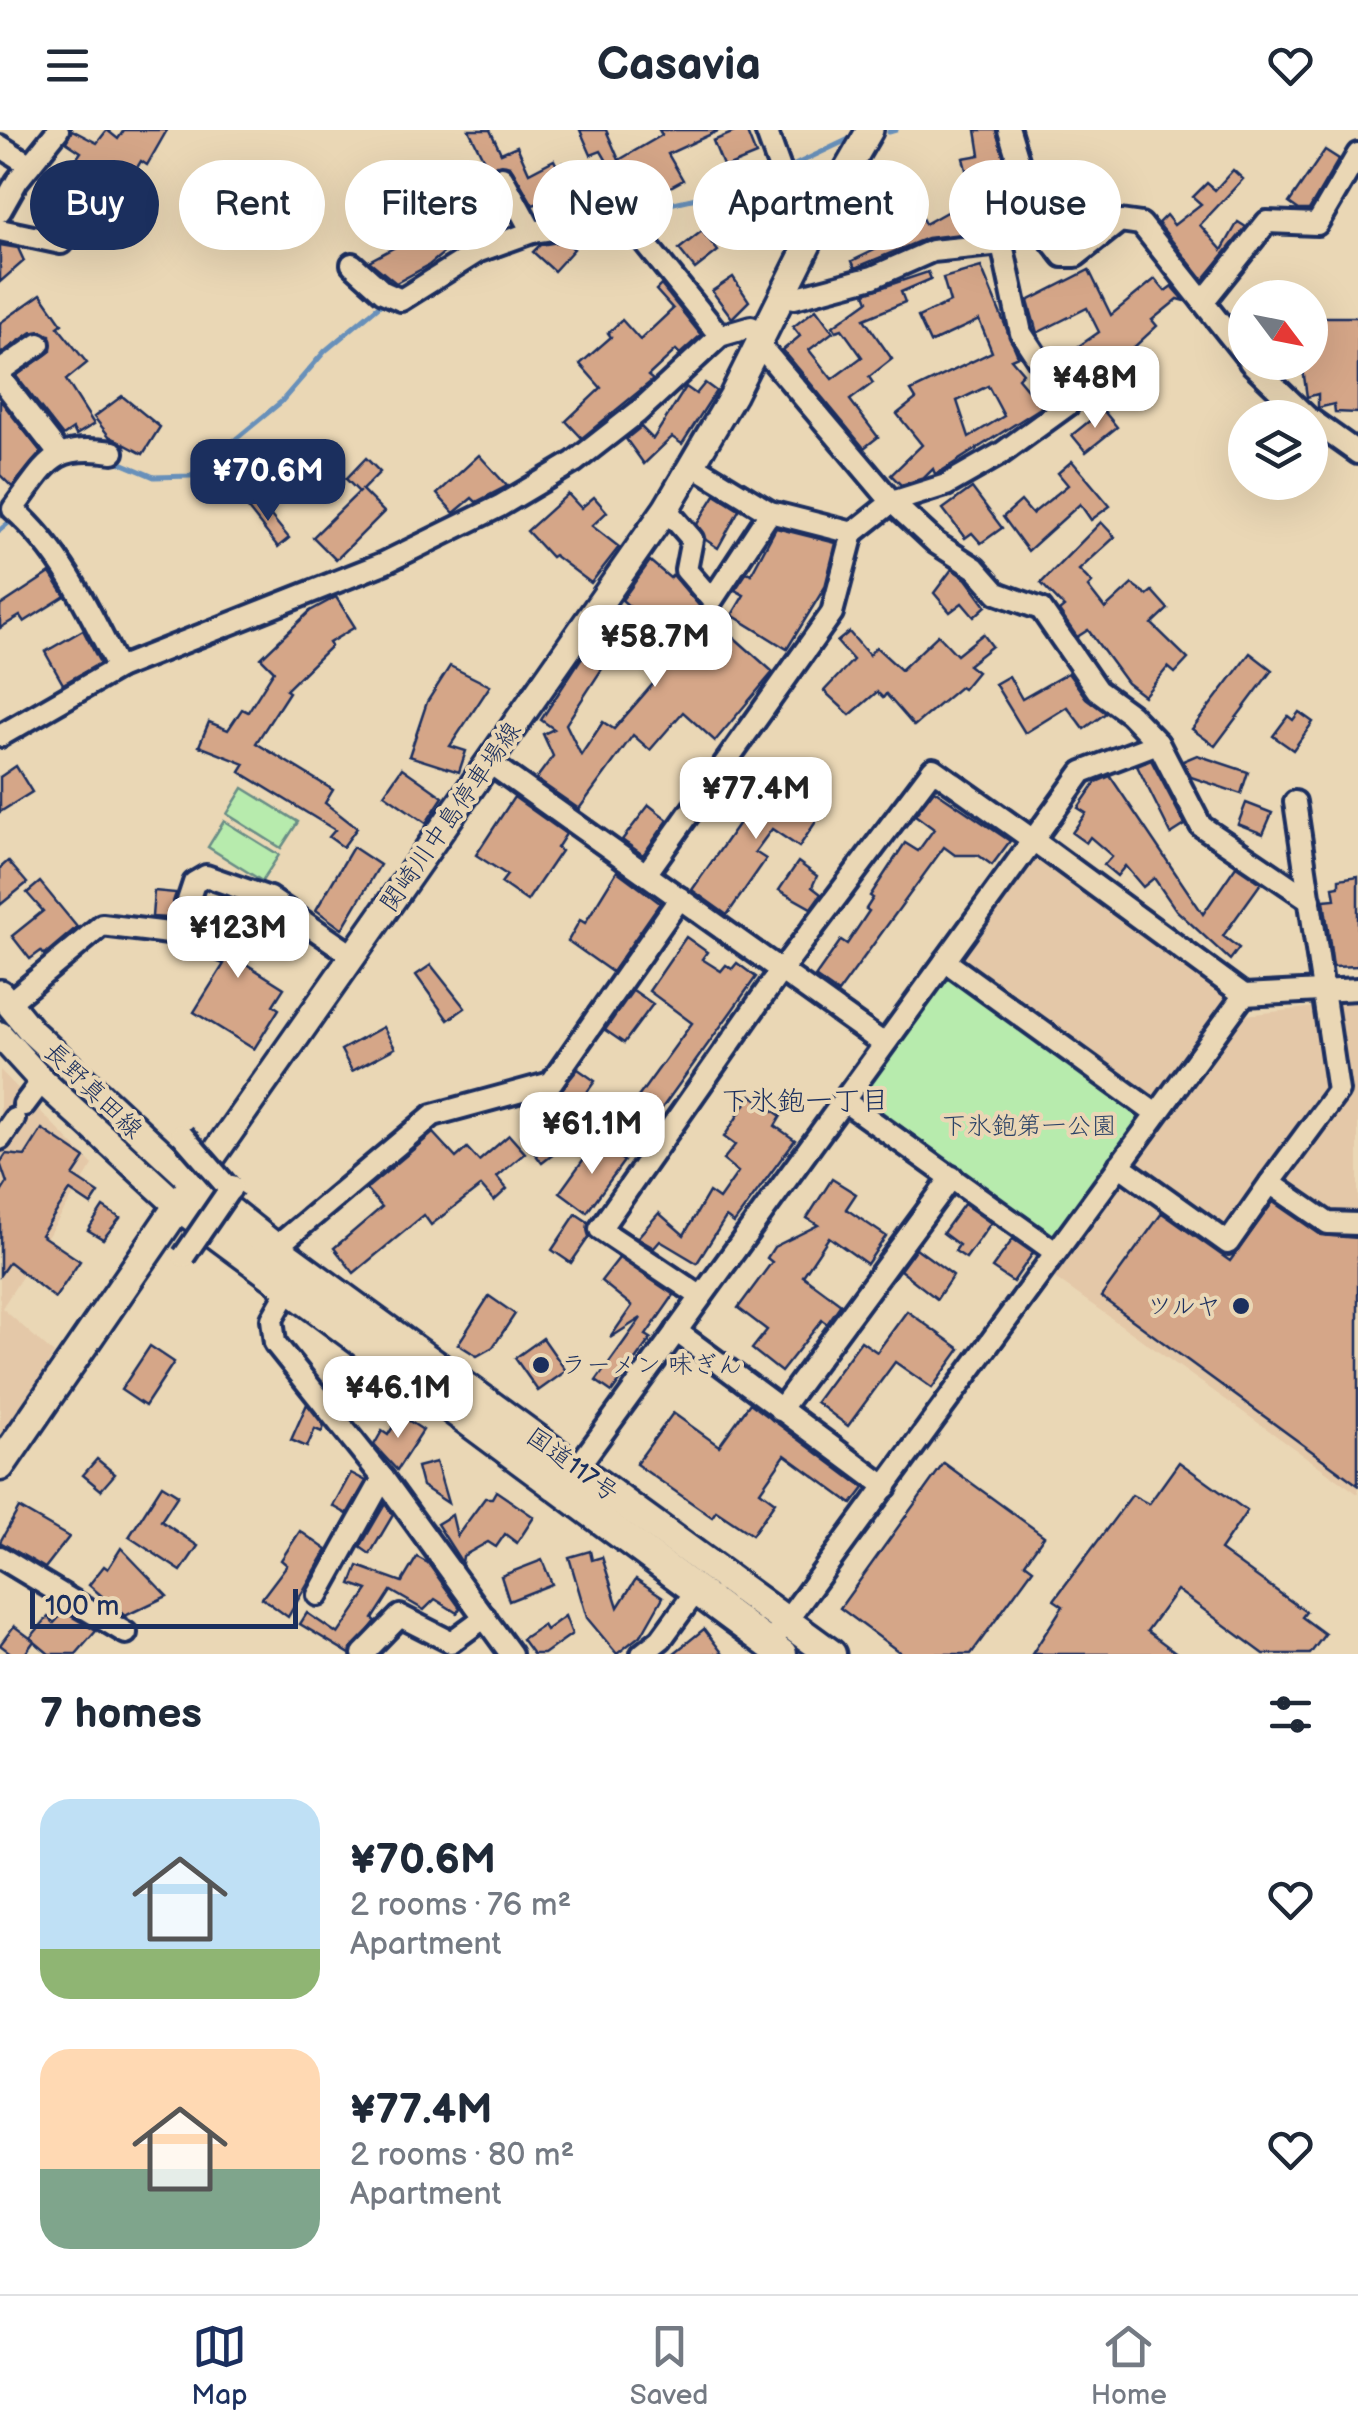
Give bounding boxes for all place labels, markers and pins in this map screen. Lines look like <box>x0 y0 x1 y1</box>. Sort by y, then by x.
pin: ¥48M <box>1036 346 1154 431</box>
pin: ¥70.6M <box>187 439 349 524</box>
pin: ¥58.7M <box>574 605 736 690</box>
pin: ¥77.4M <box>675 757 837 842</box>
pin: ¥123M <box>168 896 308 981</box>
pin: ¥61.1M <box>511 1092 673 1177</box>
place label: ツルヤ <box>1147 1291 1221 1322</box>
marker: ツルヤ <box>1230 1295 1252 1317</box>
place label: ラーメン 味ぎん <box>561 1350 743 1381</box>
marker: ラーメン 味ぎん <box>530 1354 552 1376</box>
pin: ¥46.1M <box>317 1356 479 1441</box>

